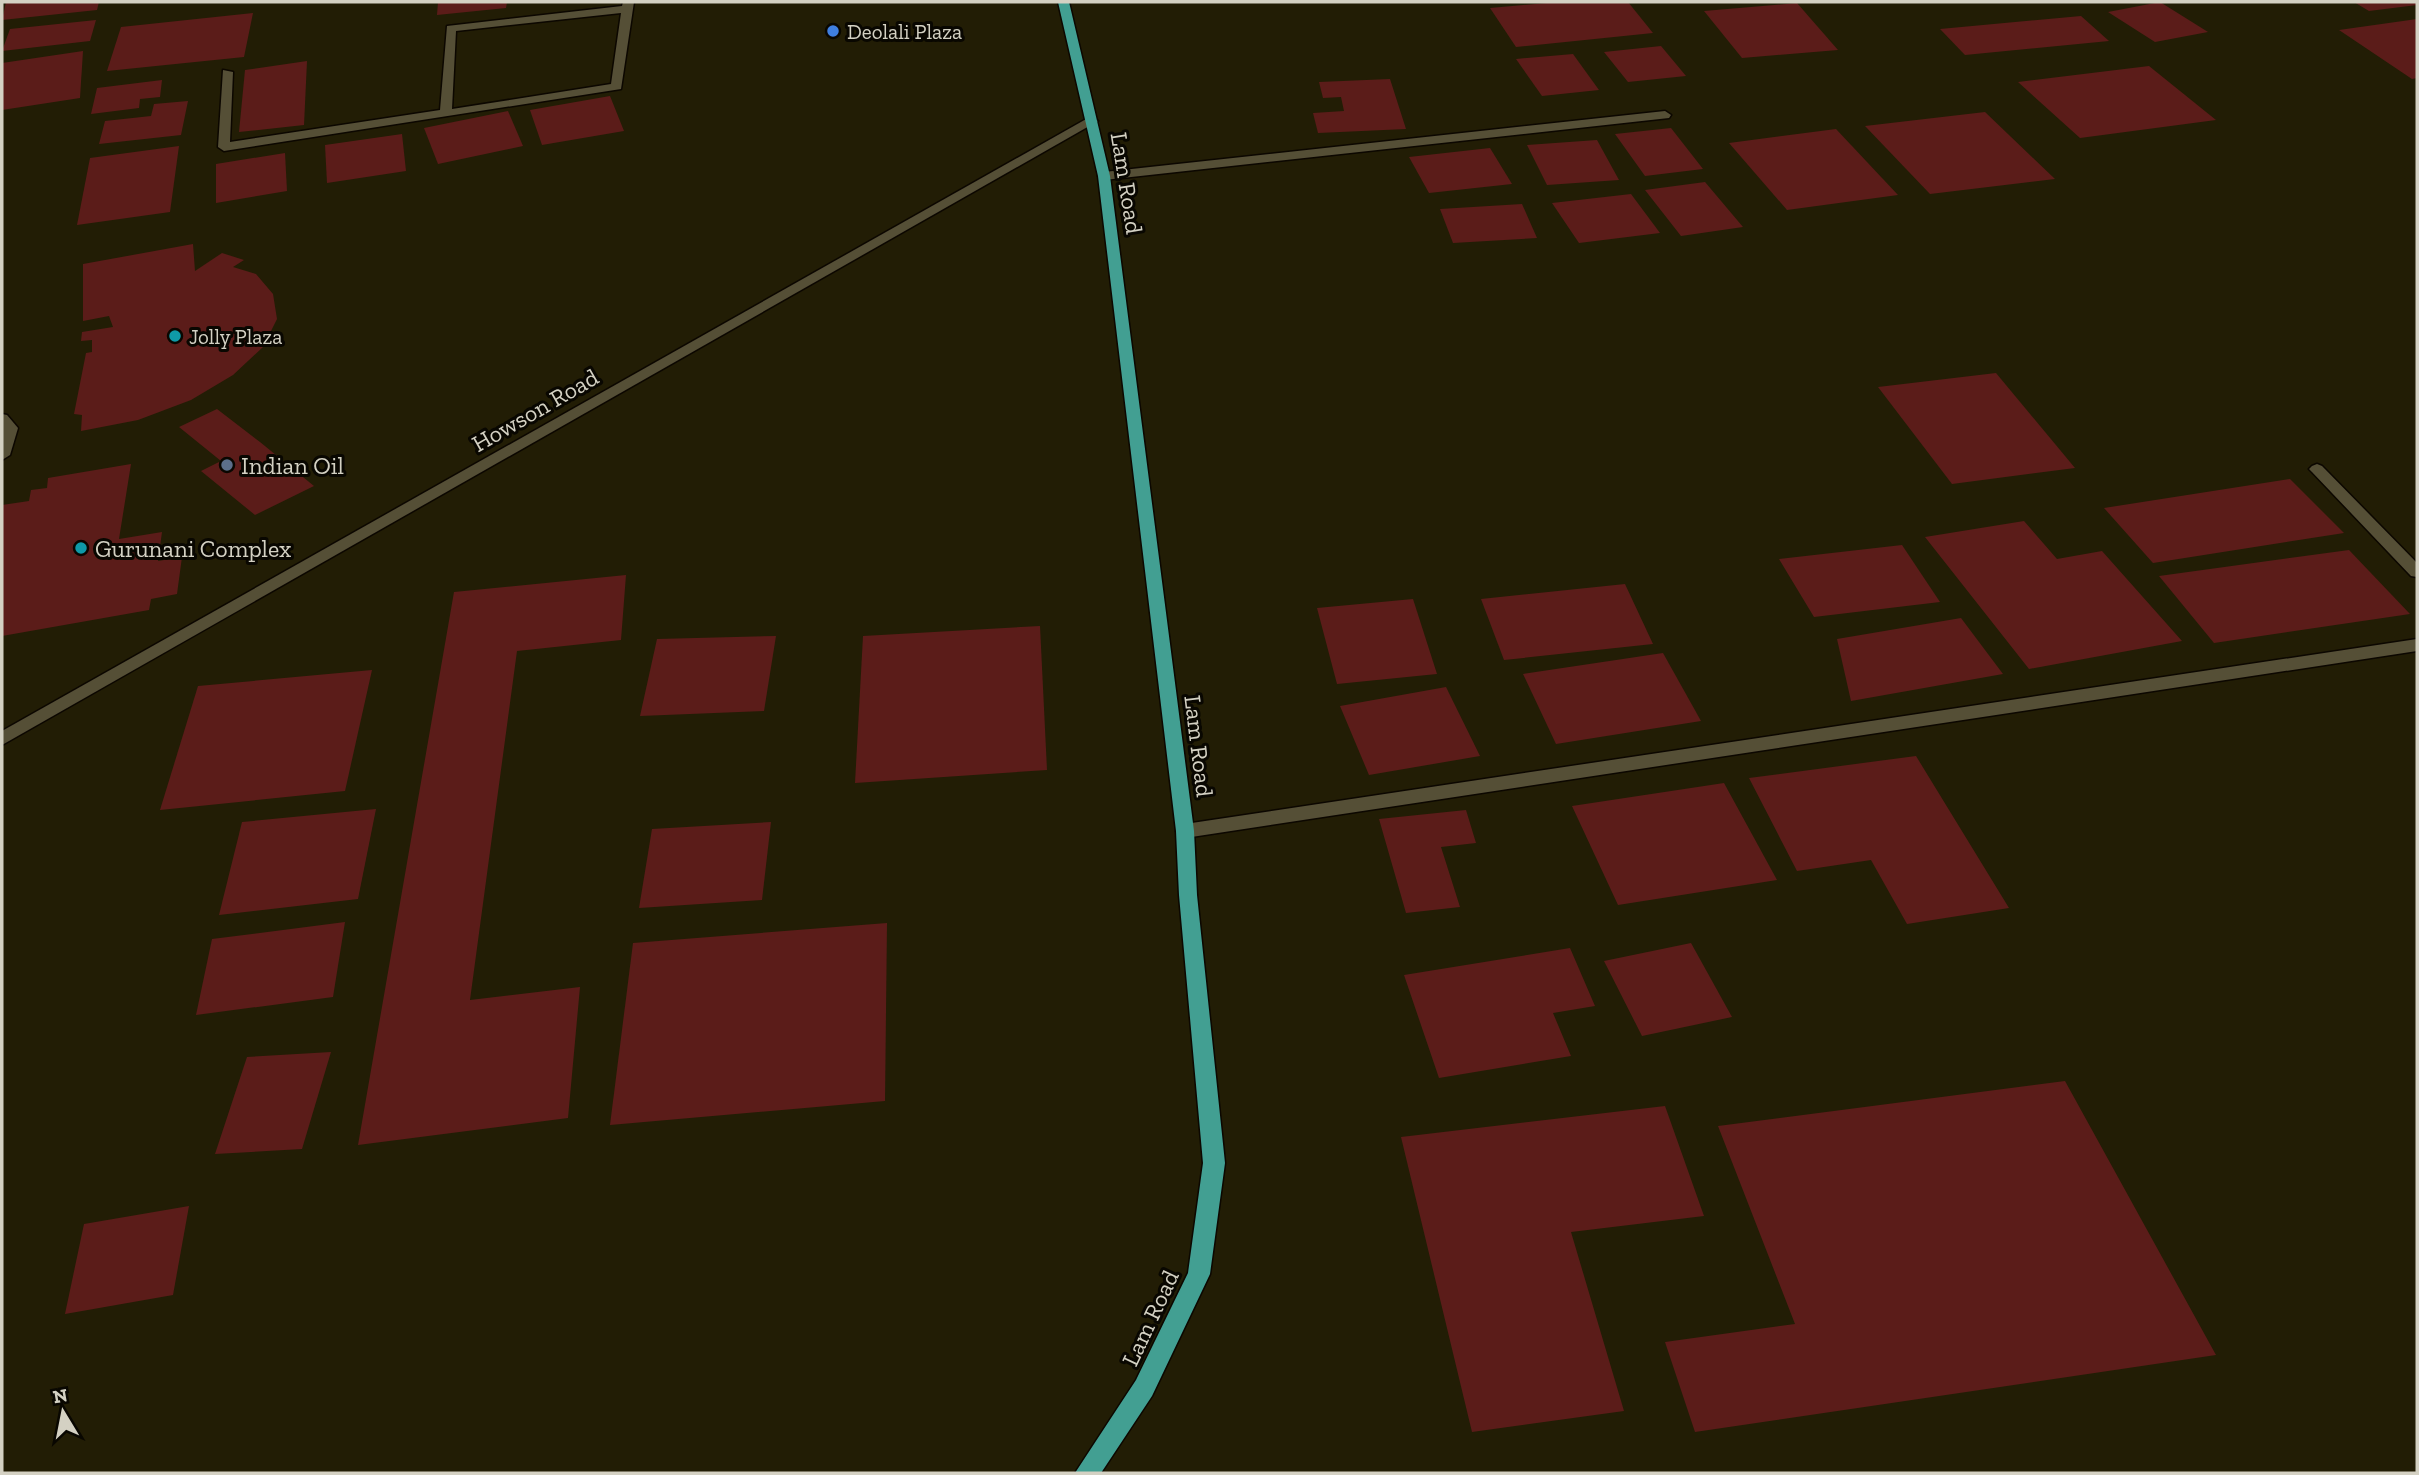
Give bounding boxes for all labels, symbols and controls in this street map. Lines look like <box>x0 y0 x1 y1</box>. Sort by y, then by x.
place label: Deolali Plaza <box>847 19 962 44</box>
marker: Deolali Plaza <box>825 23 841 39</box>
street label: Lam Road <box>1105 130 1149 236</box>
place label: Jolly Plaza <box>189 324 282 349</box>
marker: Jolly Plaza <box>167 328 183 344</box>
street label: Howson Road <box>467 362 603 458</box>
place label: Indian Oil <box>241 451 344 480</box>
marker: Indian Oil <box>219 457 235 473</box>
place label: Gurunani Complex <box>95 534 291 563</box>
marker: Gurunani Complex <box>73 540 89 556</box>
street label: Lam Road <box>1178 693 1220 799</box>
street label: Lam Road <box>1115 1265 1185 1371</box>
north arrow <box>28 1377 98 1447</box>
text: N <box>51 1383 69 1408</box>

